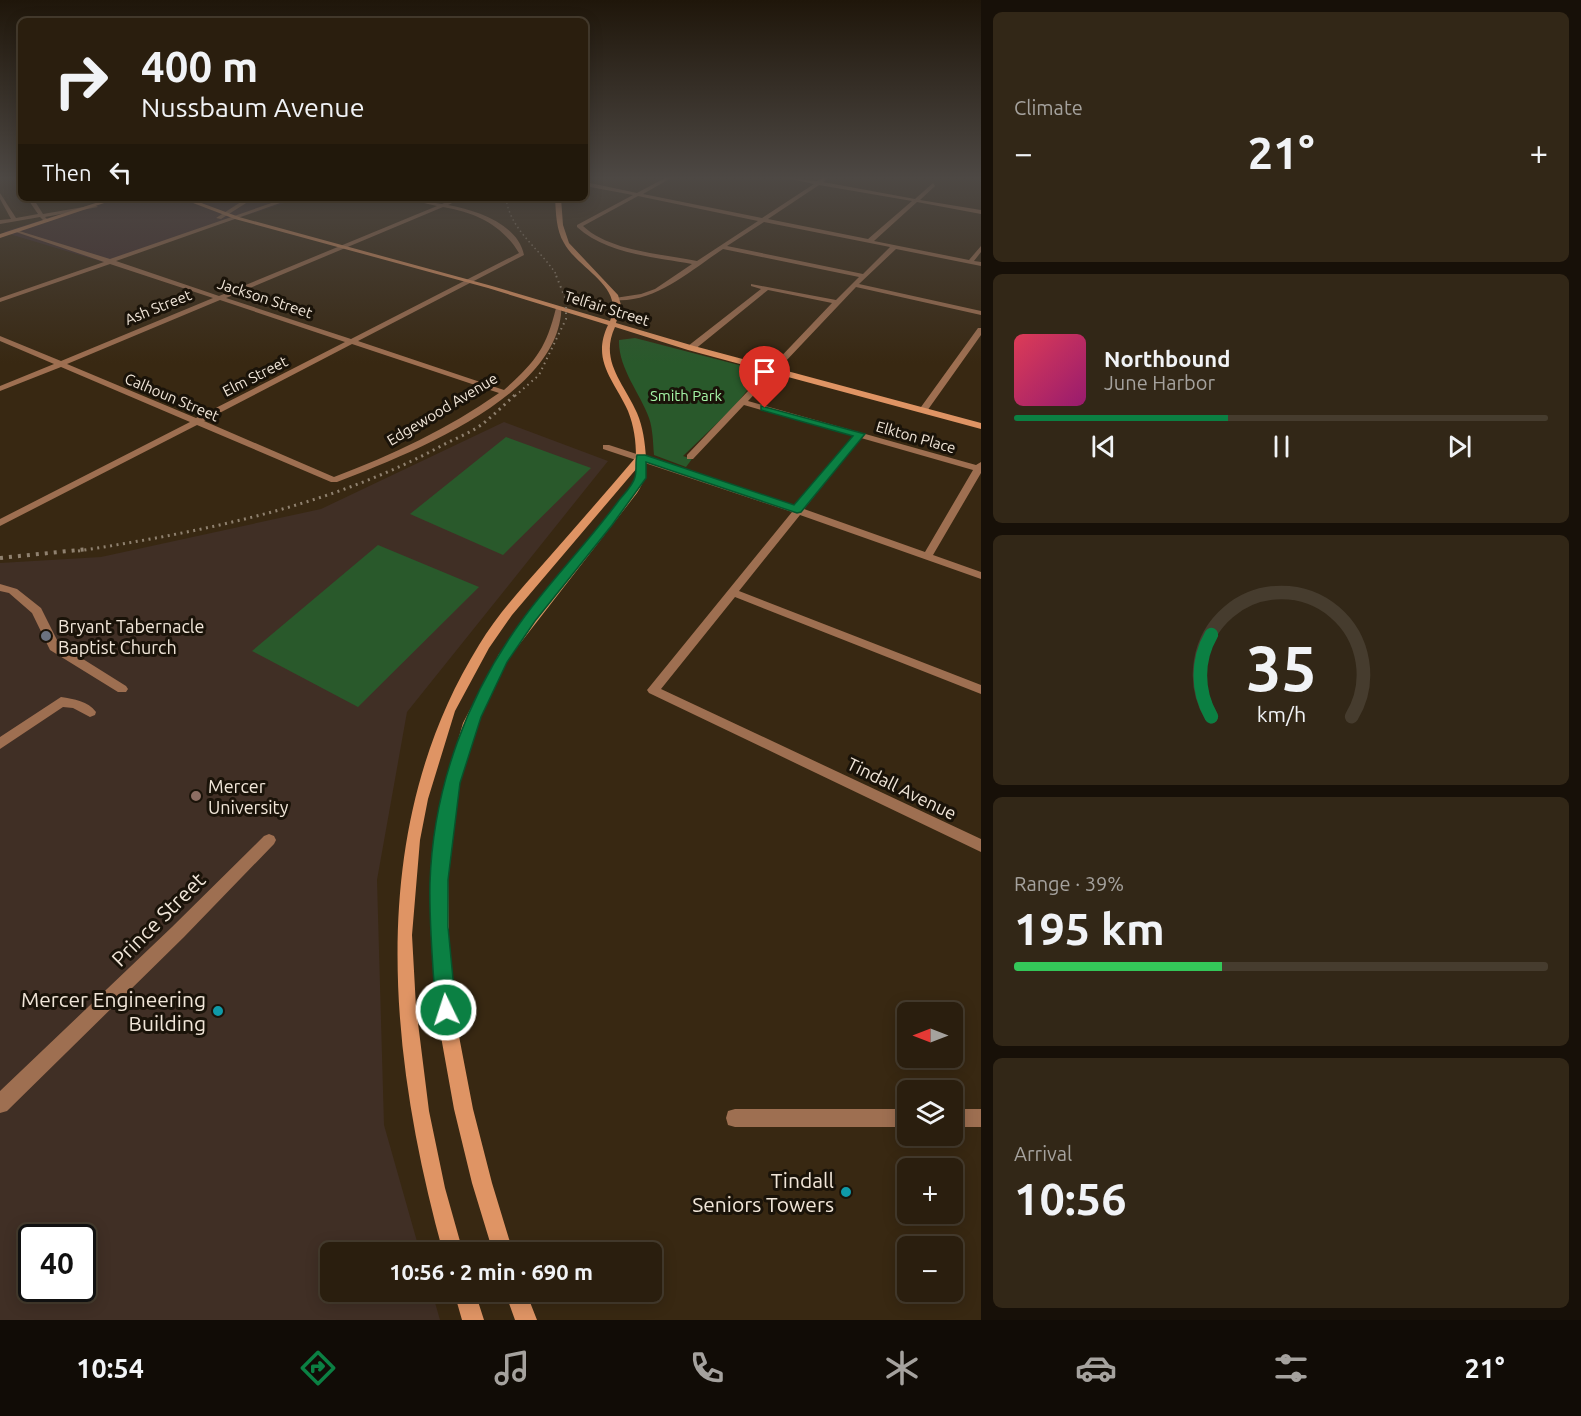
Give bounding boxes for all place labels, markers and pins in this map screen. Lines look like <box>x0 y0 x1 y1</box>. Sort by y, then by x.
pin <box>739 346 790 408</box>
place label: Bryant Tabernacle Baptist Church <box>58 616 204 657</box>
marker: Bryant Tabernacle Baptist Church <box>39 629 53 643</box>
place label: Mercer University <box>208 776 289 817</box>
marker: Mercer University <box>189 789 203 803</box>
place label: Mercer Engineering Building <box>21 987 206 1035</box>
marker: Mercer Engineering Building <box>211 1004 225 1018</box>
place label: Tindall Seniors Towers <box>692 1168 834 1216</box>
marker: Tindall Seniors Towers <box>839 1185 853 1199</box>

